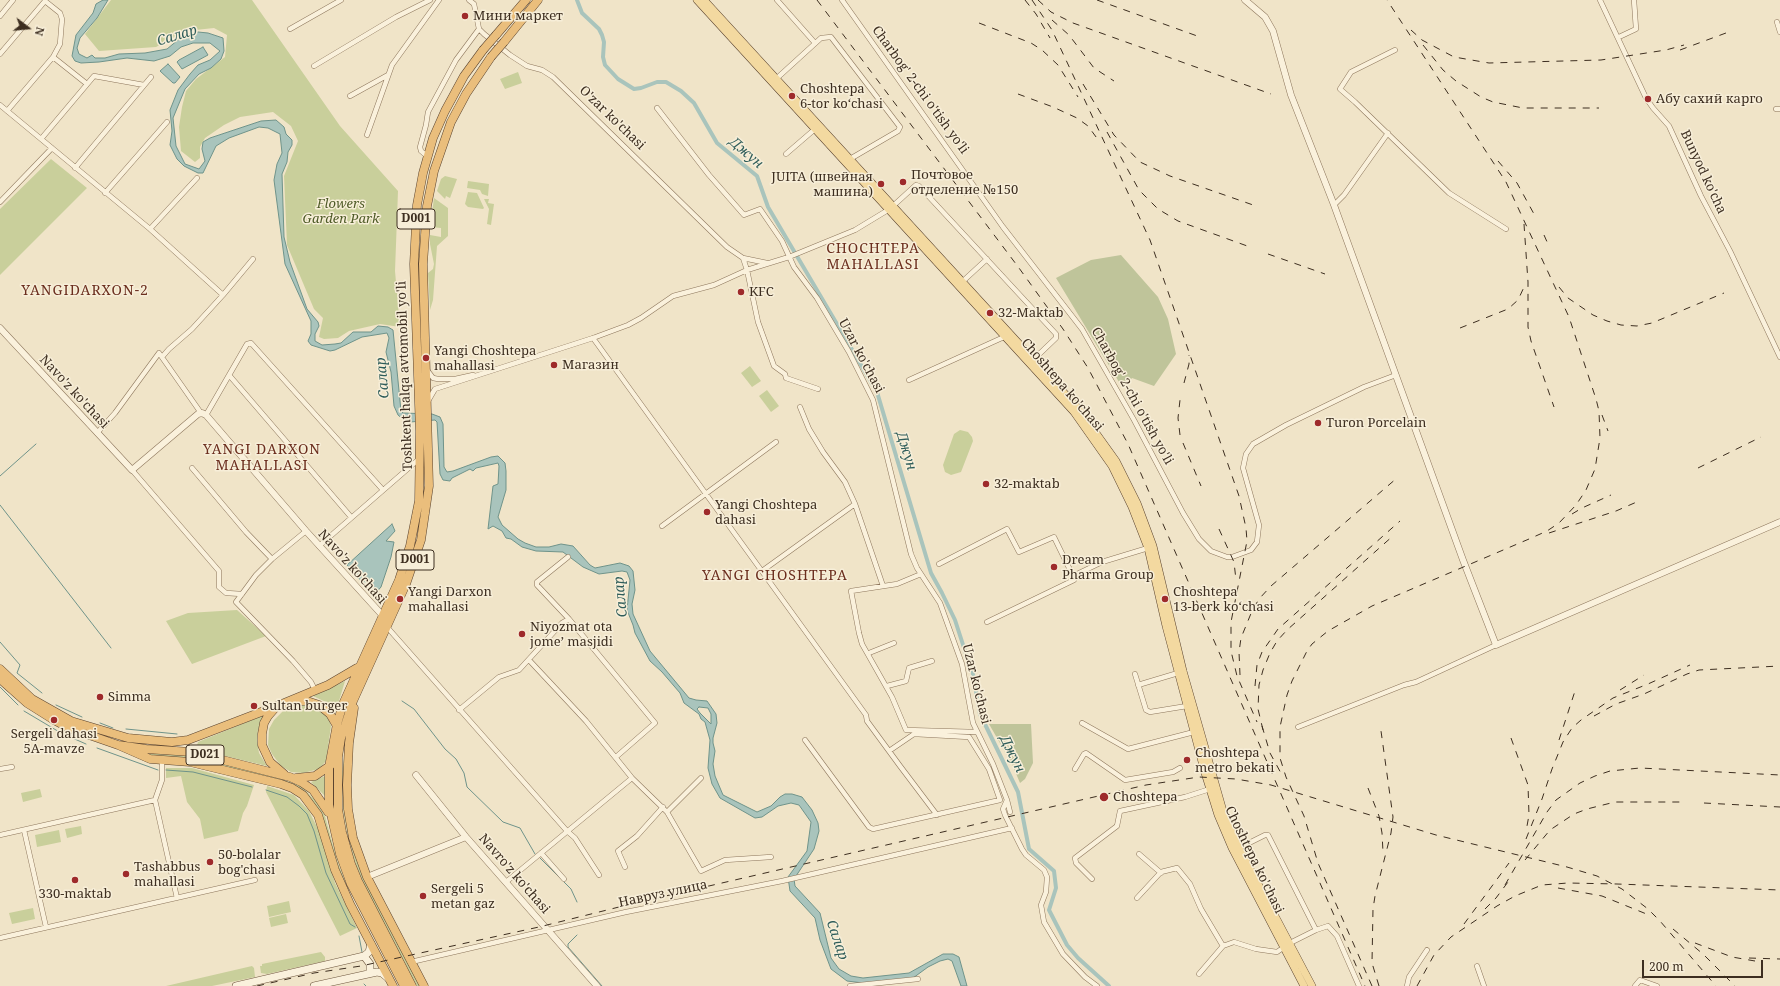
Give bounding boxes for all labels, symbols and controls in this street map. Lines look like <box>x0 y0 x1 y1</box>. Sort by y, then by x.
north arrow <box>8 8 48 48</box>
place label: Мини маркет <box>473 8 563 24</box>
marker: Мини маркет <box>460 11 470 21</box>
water label: Салар <box>155 22 199 50</box>
street label: Charbog' 2-chi o'tish yo'li <box>868 23 972 157</box>
text: N <box>32 25 48 38</box>
place label: Choshtepa 6-tor koʻchasi <box>800 81 883 112</box>
street label: O'zar ko'chasi <box>576 83 648 153</box>
marker: Choshtepa 6-tor koʻchasi <box>787 91 797 101</box>
place label: Абу сахий карго <box>1656 91 1763 107</box>
marker: Абу сахий карго <box>1643 94 1653 104</box>
street label: Bunyod ko'cha <box>1677 128 1729 216</box>
water label: Джун <box>726 134 766 172</box>
place label: Почтовое отделение №150 <box>911 167 1018 198</box>
place label: JUITA (швейная машина) <box>771 169 873 200</box>
marker: Почтовое отделение №150 <box>898 177 908 187</box>
marker: JUITA (швейная машина) <box>876 179 886 189</box>
park label: Flowers Garden Park <box>303 196 379 227</box>
road number: D001 <box>397 209 435 229</box>
district label: CHOCHTEPA MAHALLASI <box>826 241 920 274</box>
street label: Toshkent halqa avtomobil yo'li <box>394 281 416 471</box>
district label: YANGIDARXON-2 <box>21 283 149 299</box>
place label: KFC <box>749 284 774 300</box>
marker: KFC <box>736 287 746 297</box>
place label: 32-Maktab <box>998 305 1064 321</box>
marker: 32-Maktab <box>985 308 995 318</box>
street label: Uzar ko'chasi <box>835 316 887 396</box>
street label: Charbog' 2-chi o'tish yo'li <box>1088 325 1176 467</box>
street label: Choshtepa ko'chasi <box>1018 336 1106 434</box>
place label: Yangi Choshtepa mahallasi <box>434 343 536 374</box>
street label: Navo'z ko'chasi <box>36 352 112 432</box>
marker: Yangi Choshtepa mahallasi <box>421 353 431 363</box>
water label: Салар <box>373 357 393 399</box>
place label: Магазин <box>562 357 619 373</box>
marker: Магазин <box>549 360 559 370</box>
place label: Turon Porcelain <box>1326 415 1426 431</box>
marker: Turon Porcelain <box>1313 418 1323 428</box>
water label: Джун <box>892 430 920 472</box>
district label: YANGI DARXON MAHALLASI <box>203 442 321 474</box>
place label: 32-maktab <box>994 476 1060 492</box>
marker: 32-maktab <box>981 479 991 489</box>
place label: Yangi Choshtepa dahasi <box>715 497 817 528</box>
marker: Yangi Choshtepa dahasi <box>702 507 712 517</box>
street label: Navo'z ko'chasi <box>315 527 389 607</box>
road number: D001 <box>396 550 434 570</box>
place label: Dream Pharma Group <box>1062 552 1154 583</box>
marker: Dream Pharma Group <box>1049 562 1059 572</box>
district label: YANGI CHOSHTEPA <box>702 568 848 584</box>
water label: Салар <box>610 576 632 618</box>
place label: Yangi Darxon mahallasi <box>408 584 492 615</box>
place label: Choshtepa 13-berk koʻchasi <box>1173 584 1274 615</box>
marker: Yangi Darxon mahallasi <box>395 594 405 604</box>
marker: Choshtepa 13-berk koʻchasi <box>1160 594 1170 604</box>
place label: Niyozmat ota jome’ masjidi <box>530 619 613 650</box>
marker: Niyozmat ota jome’ masjidi <box>517 629 527 639</box>
street label: Uzar ko'chasi <box>958 642 994 726</box>
place label: Simma <box>108 689 151 705</box>
marker: Simma <box>95 692 105 702</box>
place label: Sultan burger <box>262 698 347 714</box>
marker: Sultan burger <box>249 701 259 711</box>
marker: Sergeli dahasi 5A-mavze <box>49 715 59 725</box>
place label: Sergeli dahasi 5A-mavze <box>11 726 97 757</box>
water label: Джун <box>996 733 1028 775</box>
road number: D021 <box>186 745 224 765</box>
place label: Choshtepa metro bekati <box>1195 745 1274 776</box>
marker: Choshtepa metro bekati <box>1182 755 1192 765</box>
place label: Choshtepa <box>1113 789 1178 805</box>
marker: Choshtepa <box>1098 791 1110 803</box>
street label: Choshtepa ko'chasi <box>1221 804 1287 916</box>
street label: Navro'z ko'chasi <box>475 831 553 917</box>
place label: 50-bolalar bog'chasi <box>218 847 281 878</box>
marker: 50-bolalar bog'chasi <box>205 857 215 867</box>
place label: Tashabbus mahallasi <box>134 859 200 890</box>
marker: Tashabbus mahallasi <box>121 869 131 879</box>
marker: 330-maktab <box>70 875 80 885</box>
street label: Навруз улица <box>617 877 709 911</box>
place label: Sergeli 5 metan gaz <box>431 881 495 912</box>
place label: 330-maktab <box>39 886 111 902</box>
marker: Sergeli 5 metan gaz <box>418 891 428 901</box>
water label: Салар <box>822 918 852 962</box>
scale bar <box>1644 952 1765 978</box>
text: 200 m <box>1649 958 1684 975</box>

